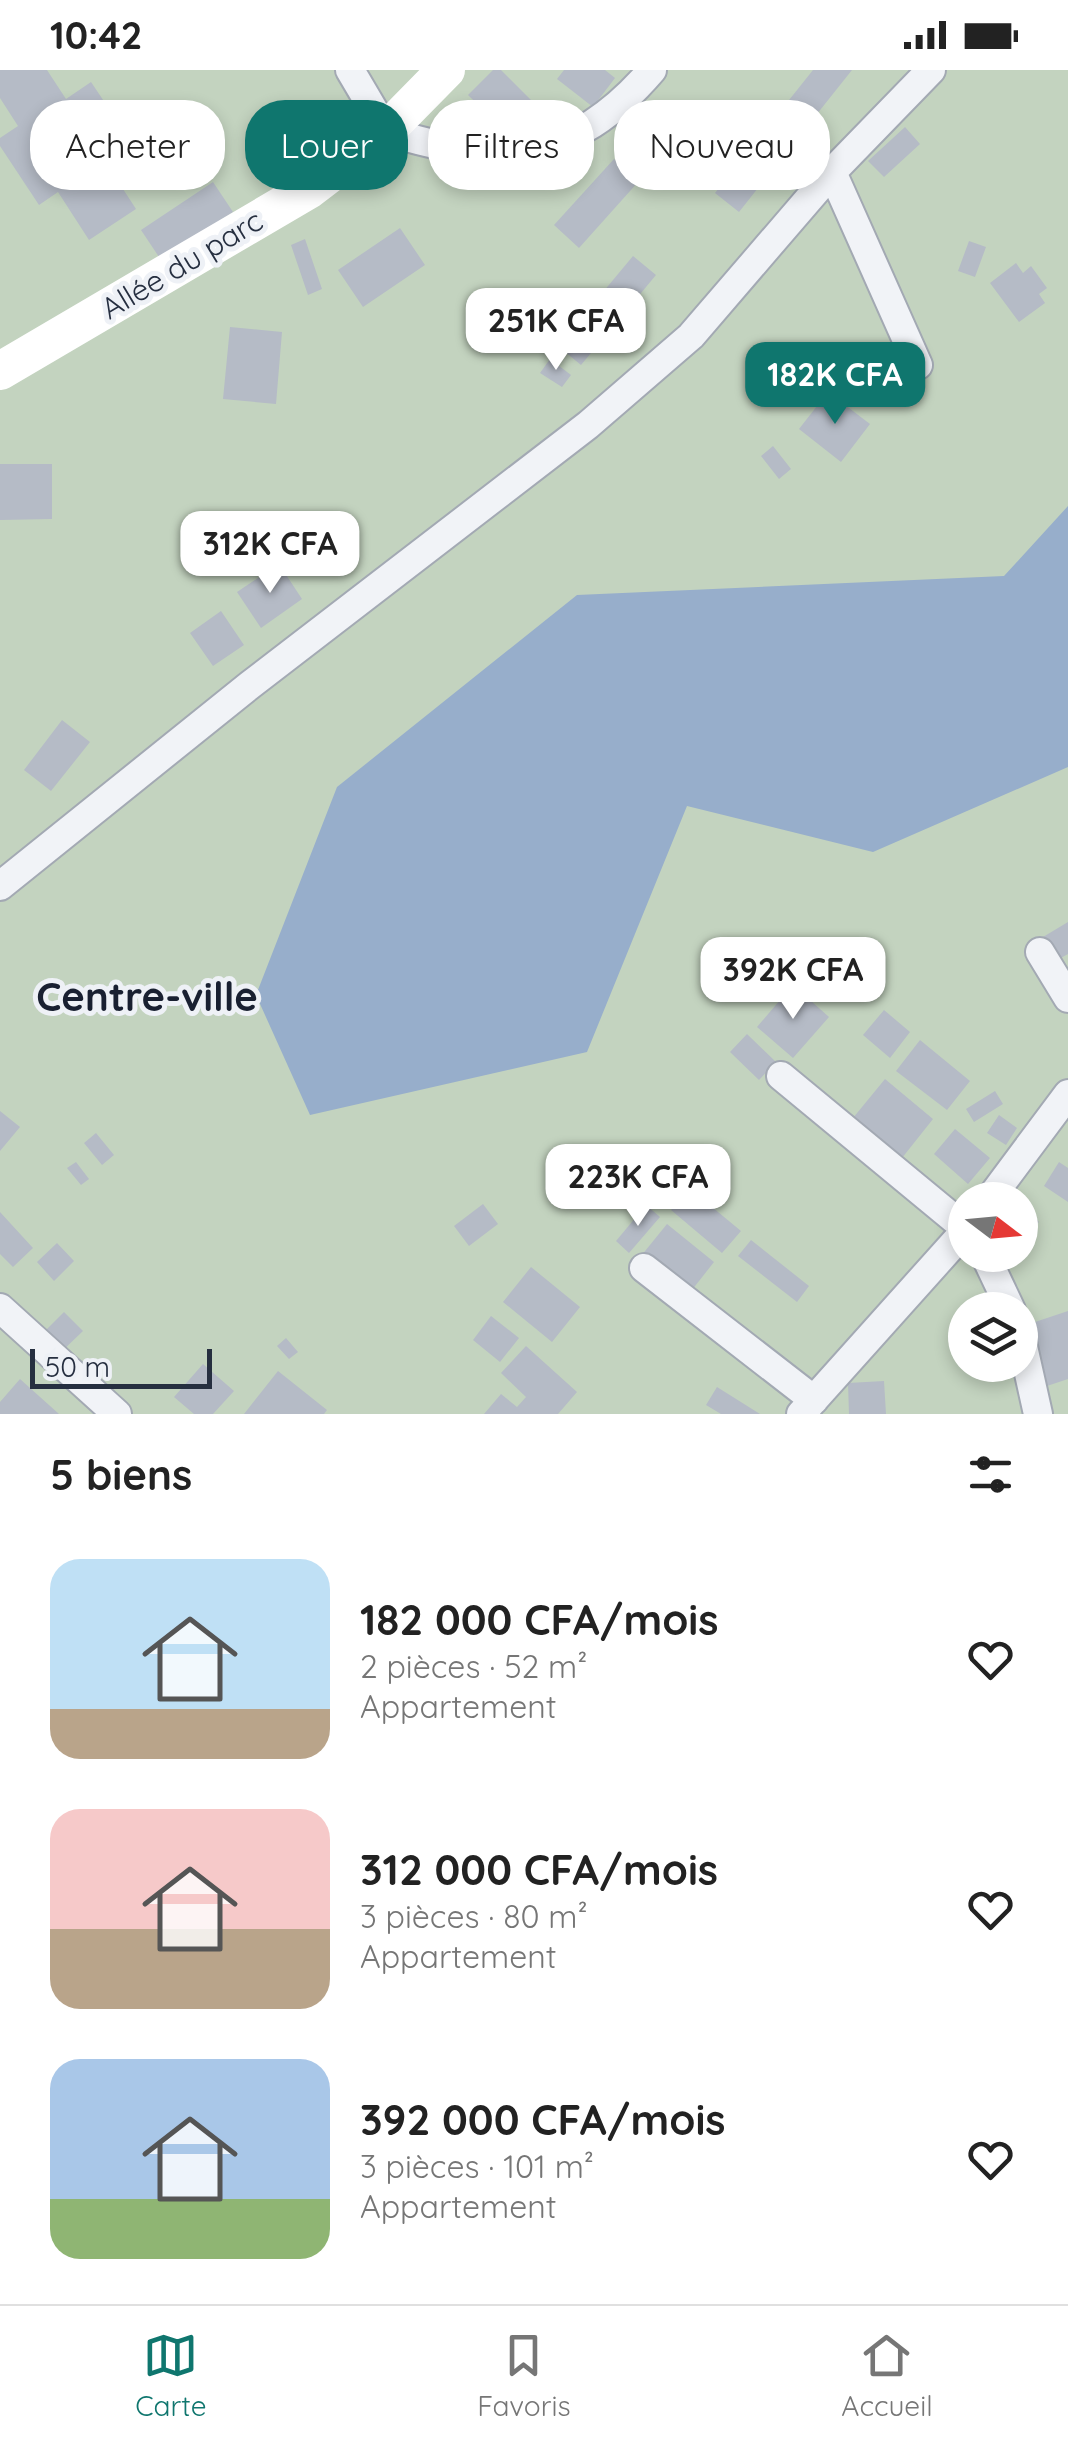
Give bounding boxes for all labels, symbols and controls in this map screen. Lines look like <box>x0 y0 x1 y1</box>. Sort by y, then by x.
text: 10:42 <box>50 11 142 59</box>
chip: Acheter <box>30 100 225 190</box>
chip: Louer <box>245 100 408 190</box>
chip: Filtres <box>428 100 594 190</box>
chip: Nouveau <box>614 100 830 190</box>
street label: Allée du parc <box>94 201 269 327</box>
pin: 251K CFA <box>453 288 659 373</box>
text: 251K CFA <box>488 300 624 340</box>
pin: 182K CFA <box>732 342 938 427</box>
text: 182K CFA <box>767 354 903 394</box>
pin: 312K CFA <box>167 511 373 596</box>
text: 312K CFA <box>202 523 338 563</box>
pin: 392K CFA <box>690 937 896 1022</box>
text: 392K CFA <box>723 949 863 989</box>
district label: Centre-ville <box>36 971 258 1021</box>
pin: 223K CFA <box>535 1144 741 1229</box>
text: 223K CFA <box>568 1156 709 1196</box>
north arrow <box>948 1182 1038 1272</box>
map controls <box>948 1182 1038 1382</box>
button: layers <box>948 1292 1038 1382</box>
scale bar <box>30 1344 212 1388</box>
text: 50 m <box>45 1349 110 1384</box>
icon: filters <box>963 1447 1018 1502</box>
text: 5 biens <box>50 1448 192 1501</box>
text: 182 000 CFA/mois <box>360 1593 719 1646</box>
icon: home <box>130 1599 250 1719</box>
icon: heart <box>963 1632 1018 1687</box>
text: 2 pièces · 52 m² <box>360 1646 587 1686</box>
text: Appartement <box>360 1686 557 1726</box>
text: 312 000 CFA/mois <box>360 1843 718 1896</box>
icon: home <box>130 1849 250 1969</box>
icon: heart <box>963 1882 1018 1937</box>
text: 3 pièces · 80 m² <box>360 1896 588 1936</box>
text: Appartement <box>360 1936 557 1976</box>
text: 392 000 CFA/mois <box>360 2093 726 2146</box>
icon: home <box>130 2099 250 2219</box>
icon: heart <box>963 2132 1018 2187</box>
text: 3 pièces · 101 m² <box>360 2146 594 2186</box>
text: Appartement <box>360 2186 557 2226</box>
tab: Carte <box>135 2328 207 2423</box>
tab: Favoris <box>477 2328 571 2423</box>
tab: Accueil <box>841 2328 933 2423</box>

